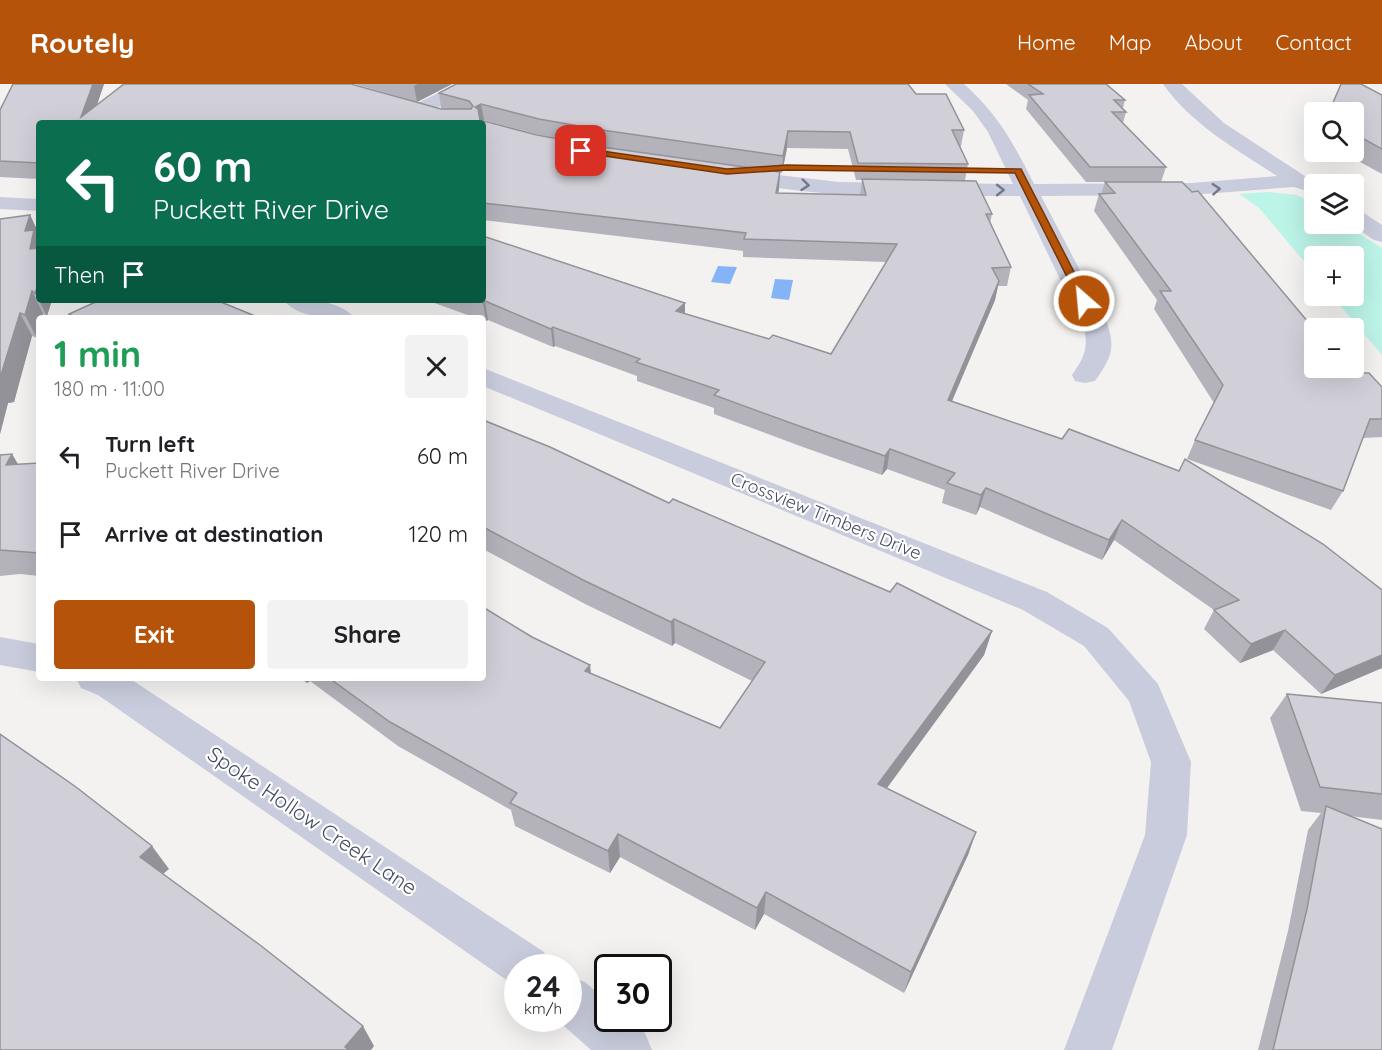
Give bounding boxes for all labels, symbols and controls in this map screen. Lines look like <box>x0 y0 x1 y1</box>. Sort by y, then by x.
text: Routely <box>30 25 134 60</box>
text: Home <box>1017 29 1076 55</box>
text: Map <box>1109 29 1152 55</box>
text: About <box>1185 29 1243 55</box>
text: Contact <box>1276 29 1352 55</box>
map controls <box>1304 102 1364 378</box>
button: search <box>1304 102 1364 162</box>
pin <box>555 125 606 176</box>
icon: arrive <box>564 134 597 167</box>
text: 60 m <box>153 140 253 193</box>
icon: left <box>54 144 132 222</box>
button: layers <box>1304 174 1364 234</box>
one-way arrow <box>801 178 810 191</box>
one-way arrow <box>1212 182 1221 195</box>
one-way arrow <box>996 184 1005 196</box>
text: Puckett River Drive <box>153 192 389 226</box>
button: + <box>1304 246 1364 306</box>
icon: arrive <box>117 258 150 291</box>
text: Then <box>54 261 105 289</box>
position arrow <box>1052 269 1116 333</box>
button: − <box>1304 318 1364 378</box>
text: 1 min <box>54 331 141 376</box>
button: close <box>405 335 468 398</box>
text: 180 m · 11:00 <box>54 376 165 401</box>
text: Turn left <box>105 430 195 458</box>
icon: left <box>54 440 87 473</box>
text: 60 m <box>417 442 468 470</box>
text: Puckett River Drive <box>105 458 280 483</box>
street label: Crossview Timbers Drive <box>727 467 925 564</box>
icon: arrive <box>54 518 87 551</box>
text: Arrive at destination <box>105 520 323 548</box>
text: 120 m <box>409 520 468 548</box>
button: Exit <box>54 600 255 669</box>
button: Share <box>267 600 468 669</box>
street label: Spoke Hollow Creek Lane <box>203 740 422 900</box>
speed limit sign: 30 <box>594 954 672 1032</box>
text: 24 <box>526 967 560 1005</box>
text: km/h <box>524 999 562 1018</box>

